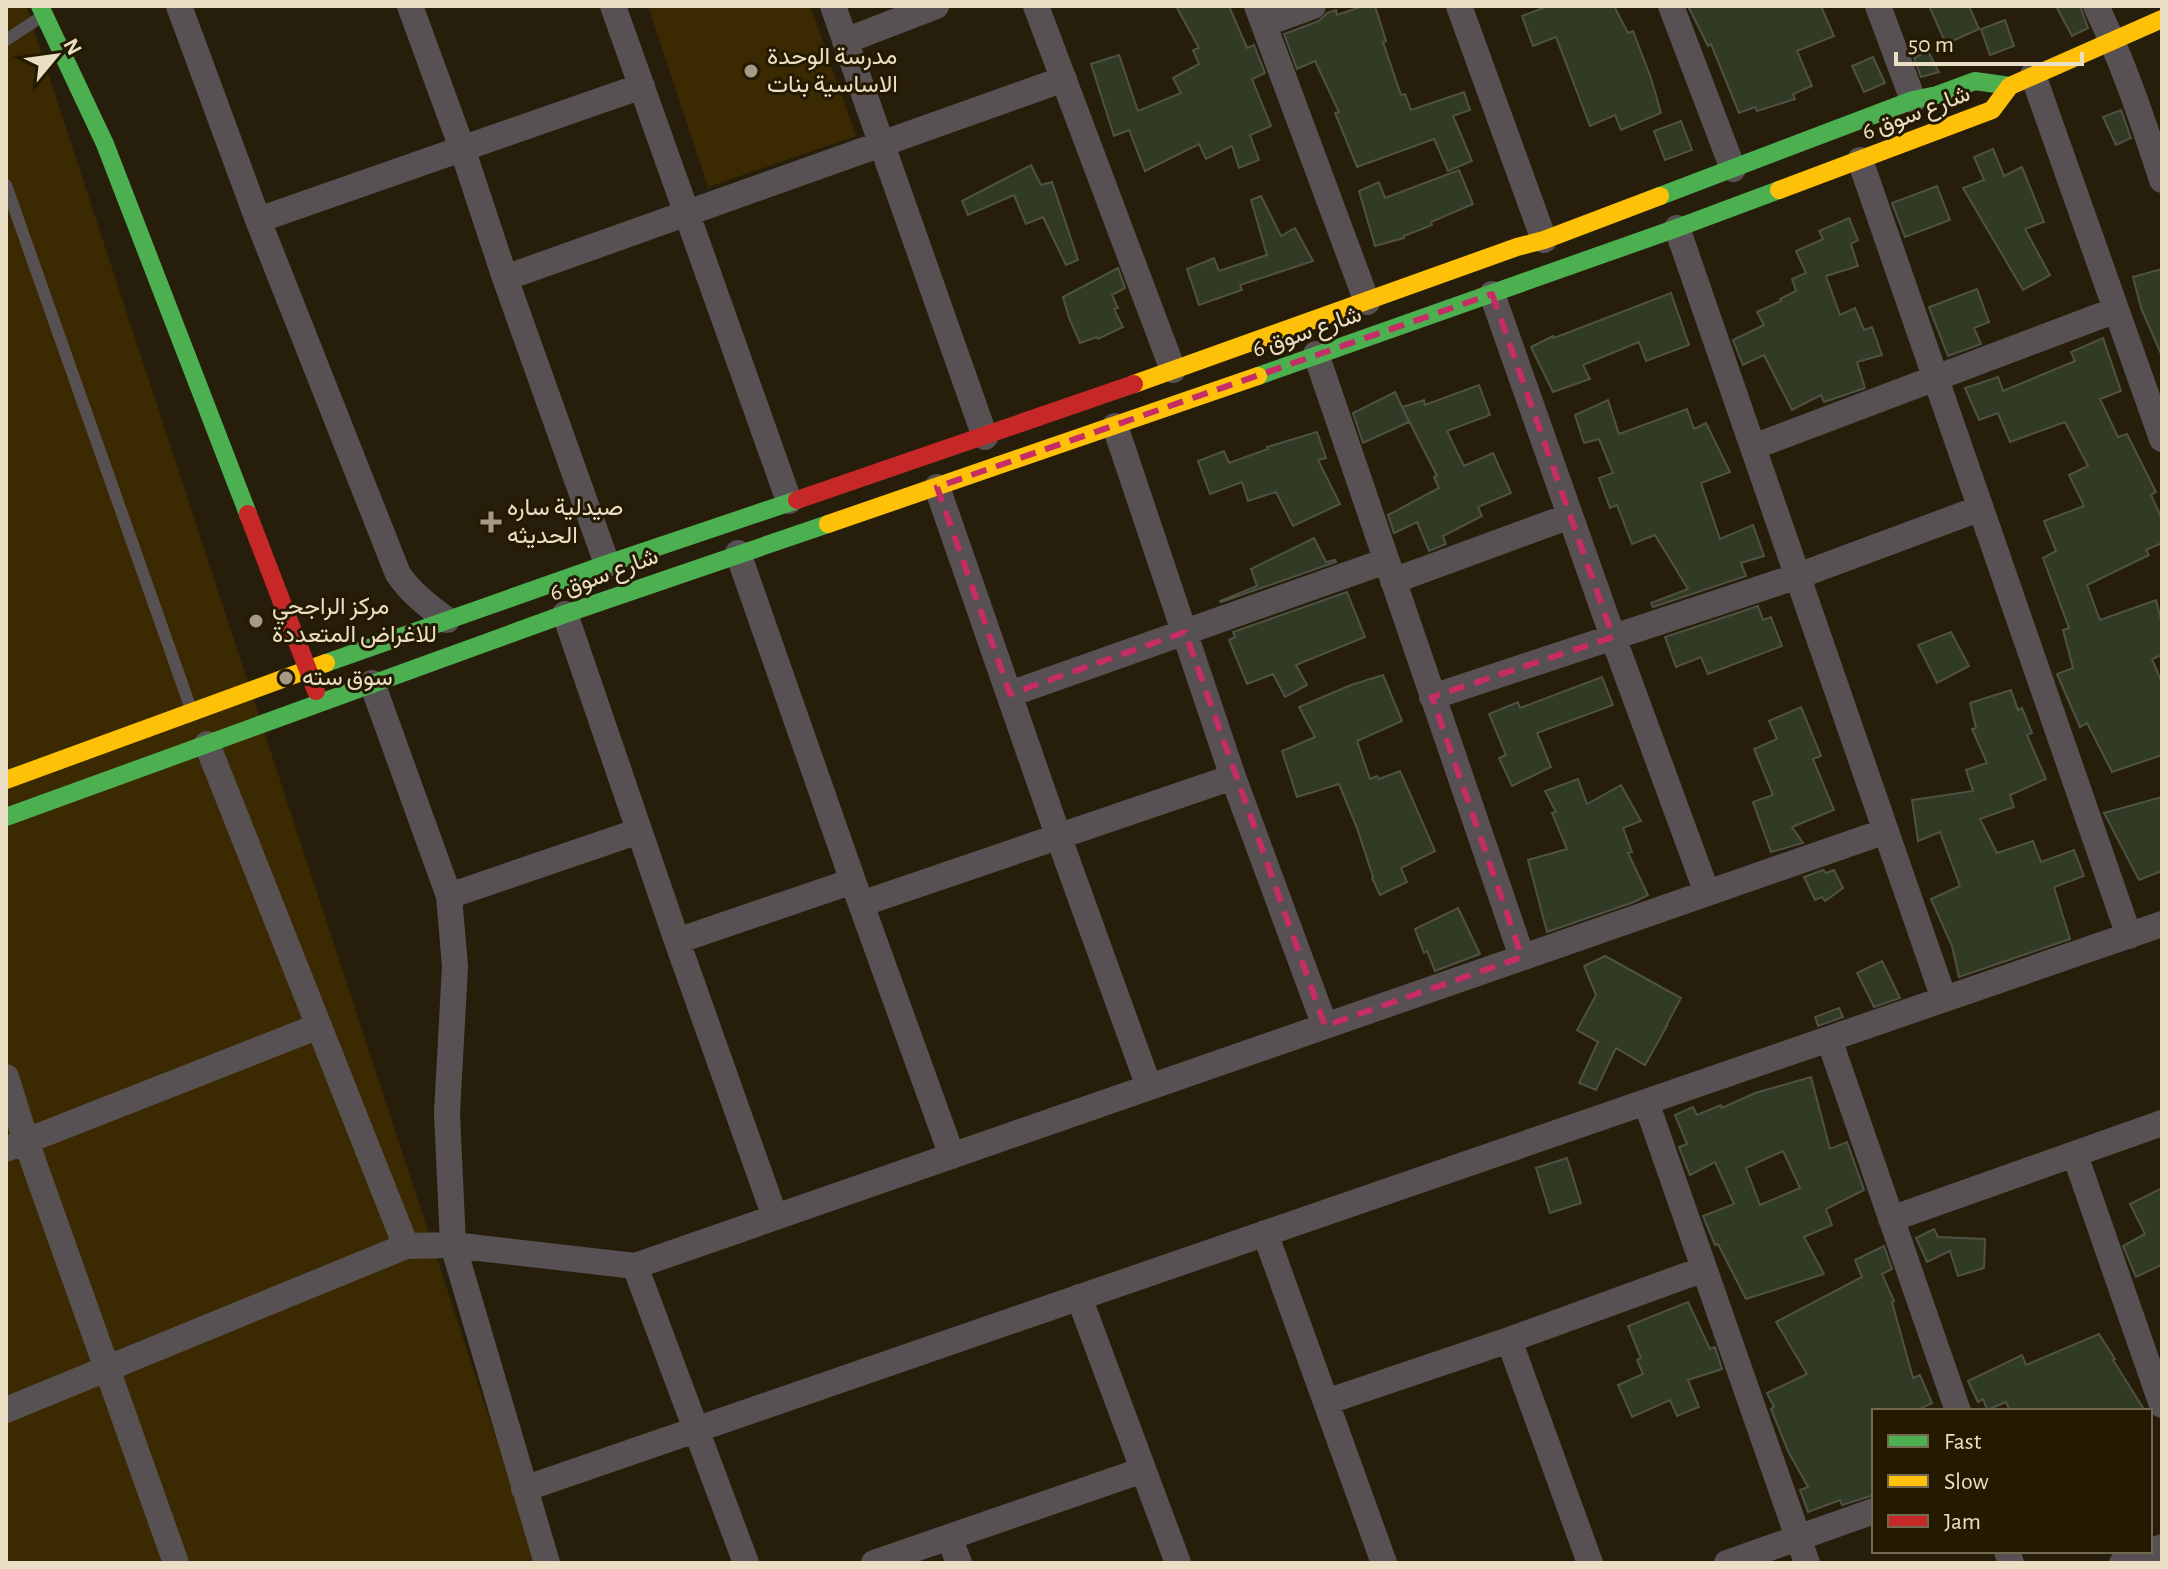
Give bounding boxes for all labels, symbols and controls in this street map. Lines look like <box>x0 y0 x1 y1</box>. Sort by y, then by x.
north arrow <box>16 16 96 96</box>
scale bar <box>1896 16 2082 66</box>
text: 50 m <box>1908 33 1954 57</box>
text: N <box>59 35 86 59</box>
place label: مدرسة الوحدة الاساسية بنات <box>767 45 898 98</box>
marker: مدرسة الوحدة الاساسية بنات <box>742 62 760 80</box>
street label: شارع سوق 6 <box>1859 81 1974 147</box>
street label: شارع سوق 6 <box>1249 302 1366 365</box>
place label: صيدلية ساره الحديثه <box>507 496 623 549</box>
marker: صيدلية ساره الحديثه <box>482 513 500 531</box>
street label: شارع سوق 6 <box>546 544 663 609</box>
place label: مركز الراجحي للاغراض المتعددة <box>272 595 437 649</box>
marker: مركز الراجحي للاغراض المتعددة <box>247 612 265 630</box>
place label: سوق سته <box>302 666 393 692</box>
marker: سوق سته <box>277 669 295 687</box>
legend <box>1872 1409 2152 1553</box>
text: Fast <box>1944 1430 1982 1454</box>
text: Slow <box>1944 1470 1989 1494</box>
text: Jam <box>1944 1510 1981 1534</box>

